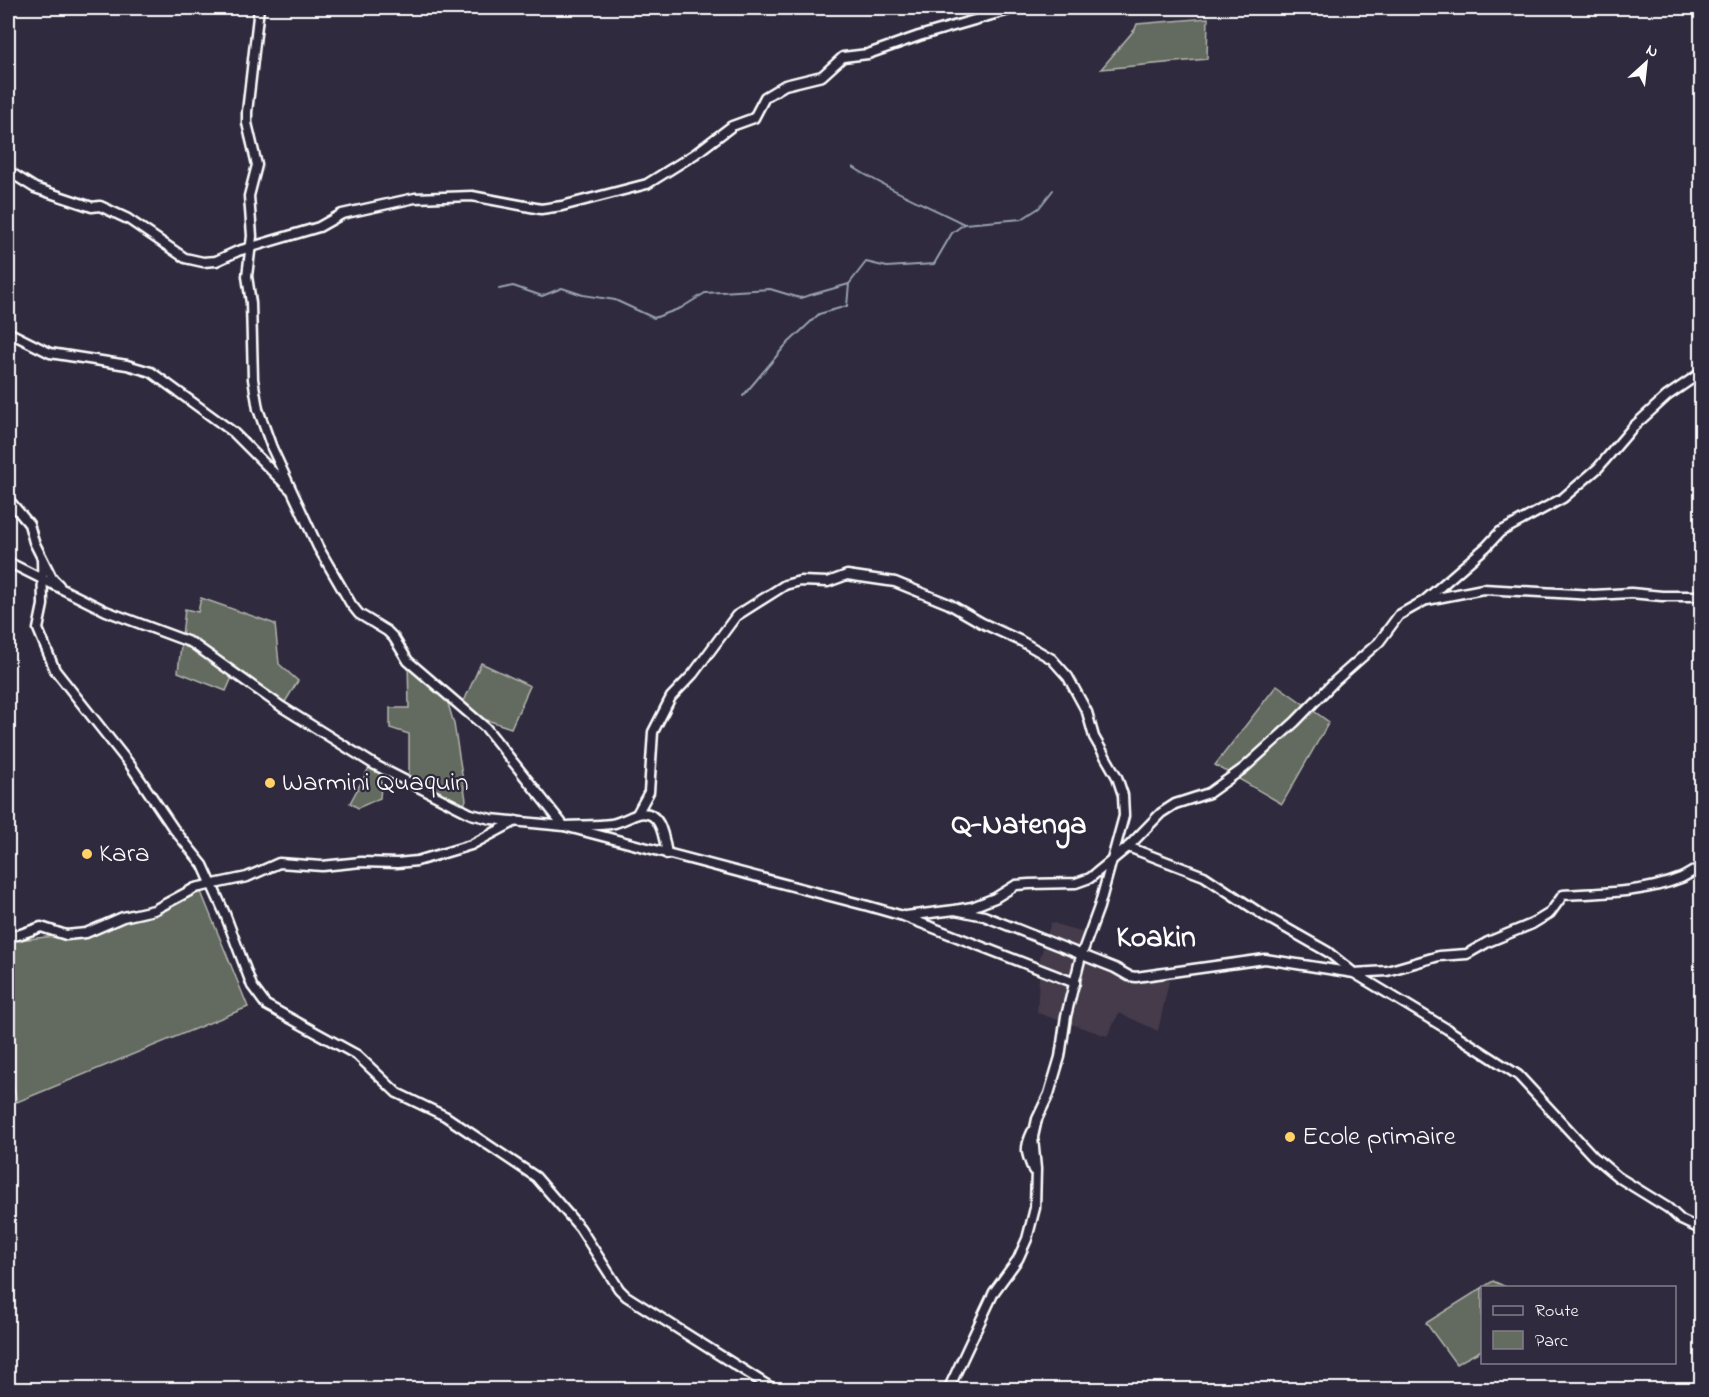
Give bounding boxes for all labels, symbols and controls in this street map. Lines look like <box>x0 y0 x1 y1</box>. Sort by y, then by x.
north arrow <box>1616 33 1676 93</box>
text: N <box>1642 38 1662 65</box>
place label: Warmini Quaquin <box>282 764 469 803</box>
marker: Warmini Quaquin <box>263 776 277 790</box>
district label: Q-Natenga <box>952 804 1087 849</box>
place label: Kara <box>99 835 150 874</box>
marker: Kara <box>80 847 94 861</box>
district label: Koakin <box>1116 917 1196 961</box>
place label: Ecole primaire <box>1302 1118 1457 1157</box>
marker: Ecole primaire <box>1283 1130 1297 1144</box>
legend <box>1481 1286 1676 1364</box>
text: Route <box>1535 1299 1580 1325</box>
text: Parc <box>1535 1329 1568 1355</box>

